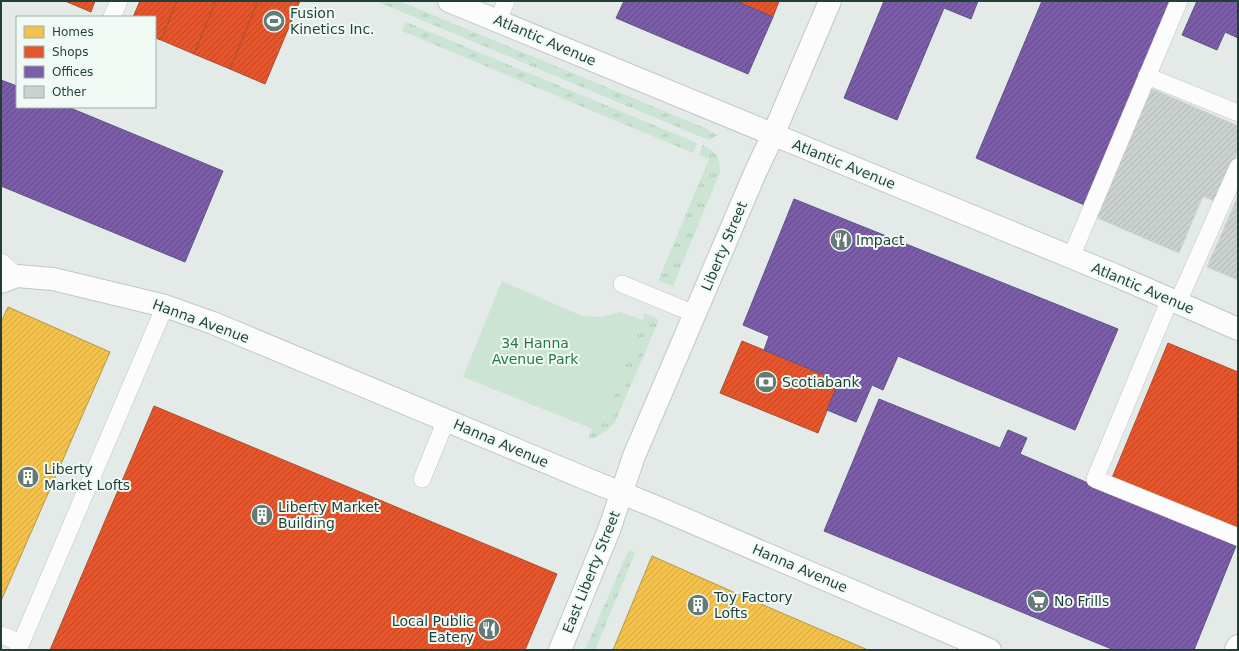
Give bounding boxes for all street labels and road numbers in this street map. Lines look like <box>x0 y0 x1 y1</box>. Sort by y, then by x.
street label: Atlantic Avenue <box>491 11 599 69</box>
street label: Atlantic Avenue <box>790 136 898 192</box>
street label: Liberty Street <box>698 198 750 293</box>
street label: Atlantic Avenue <box>1089 259 1197 317</box>
street label: Hanna Avenue <box>150 296 252 346</box>
street label: Hanna Avenue <box>451 416 551 470</box>
street label: East Liberty Street <box>559 508 623 635</box>
street label: Hanna Avenue <box>750 541 850 595</box>

